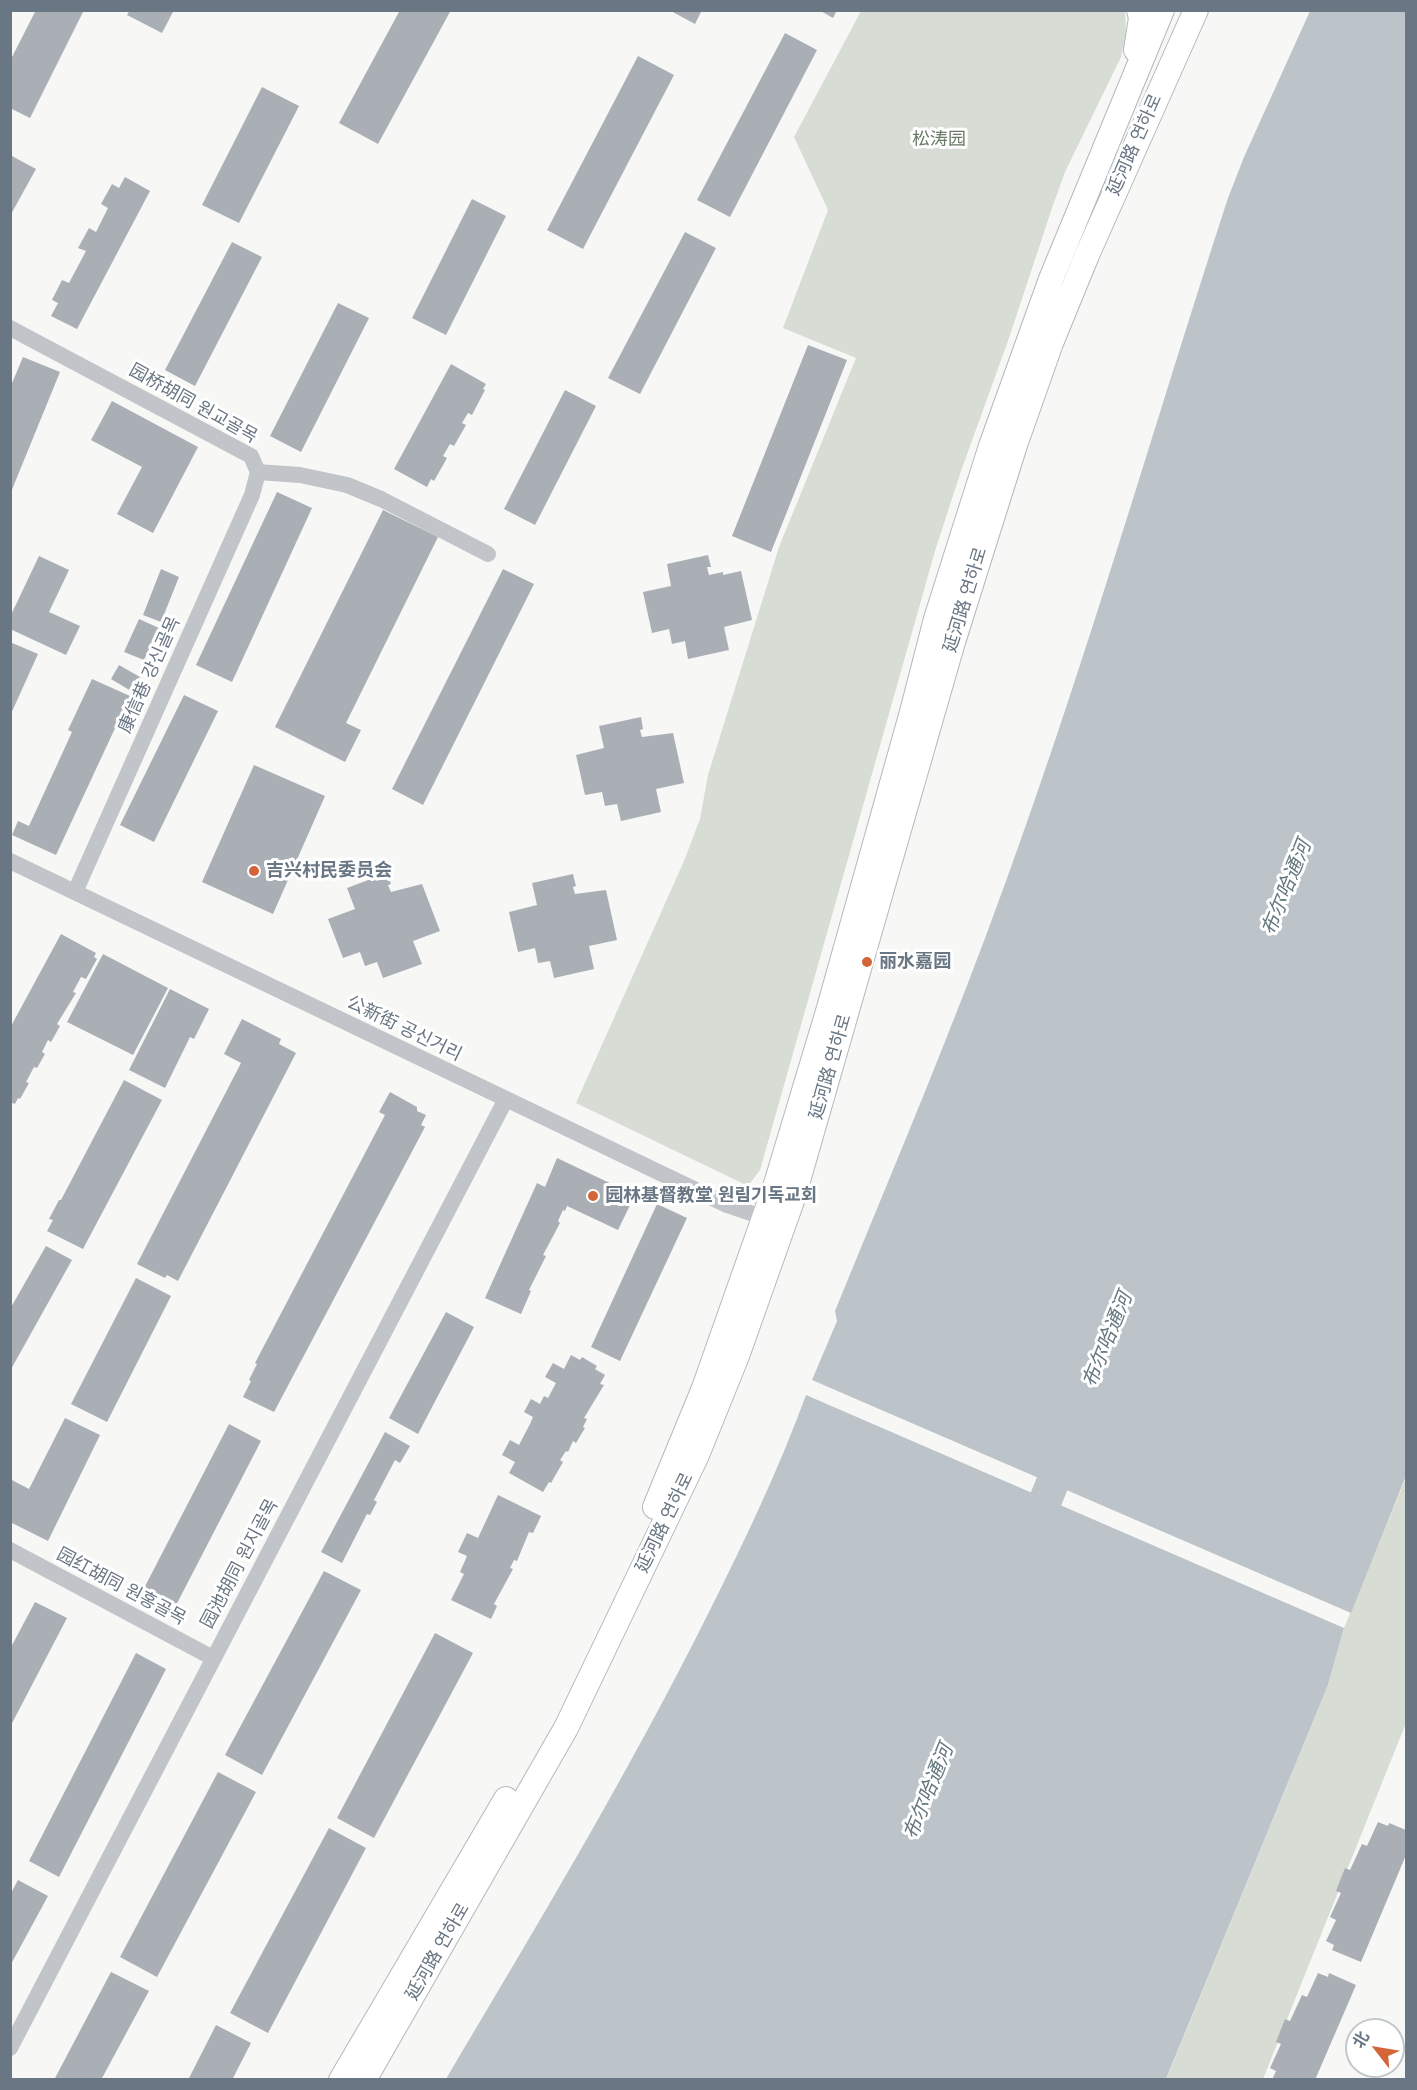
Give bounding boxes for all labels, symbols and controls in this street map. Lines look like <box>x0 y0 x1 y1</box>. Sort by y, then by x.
street label: 延河路 연하로 <box>1103 91 1167 199</box>
park label: 松涛园 <box>912 129 966 151</box>
street label: 园桥胡同 원교골목 <box>125 360 261 448</box>
street label: 延河路 연하로 <box>940 545 992 655</box>
street label: 康信巷 강신골목 <box>115 613 185 737</box>
water label: 布尔哈通河 <box>1257 837 1317 939</box>
place label: 吉兴村民委员会 <box>266 860 392 882</box>
marker: 吉兴村民委员会 <box>247 864 261 878</box>
place label: 丽水嘉园 <box>879 951 951 973</box>
marker: 丽水嘉园 <box>860 955 874 969</box>
street label: 公新街 공신거리 <box>343 992 465 1066</box>
street label: 延河路 연하로 <box>806 1012 856 1122</box>
place label: 园林基督教堂 원림기독교회 <box>605 1185 817 1207</box>
marker: 园林基督教堂 원림기독교회 <box>586 1189 600 1203</box>
water label: 布尔哈通河 <box>1078 1289 1138 1391</box>
street label: 延河路 연하로 <box>631 1469 699 1577</box>
street label: 园池胡同 원지골목 <box>197 1496 283 1632</box>
street label: 园红胡同 원홍골목 <box>53 1544 189 1630</box>
water label: 布尔哈通河 <box>899 1741 959 1843</box>
street label: 延河路 연하로 <box>401 1900 475 2004</box>
north arrow <box>1345 2018 1405 2078</box>
text: 北 <box>1349 2028 1372 2051</box>

